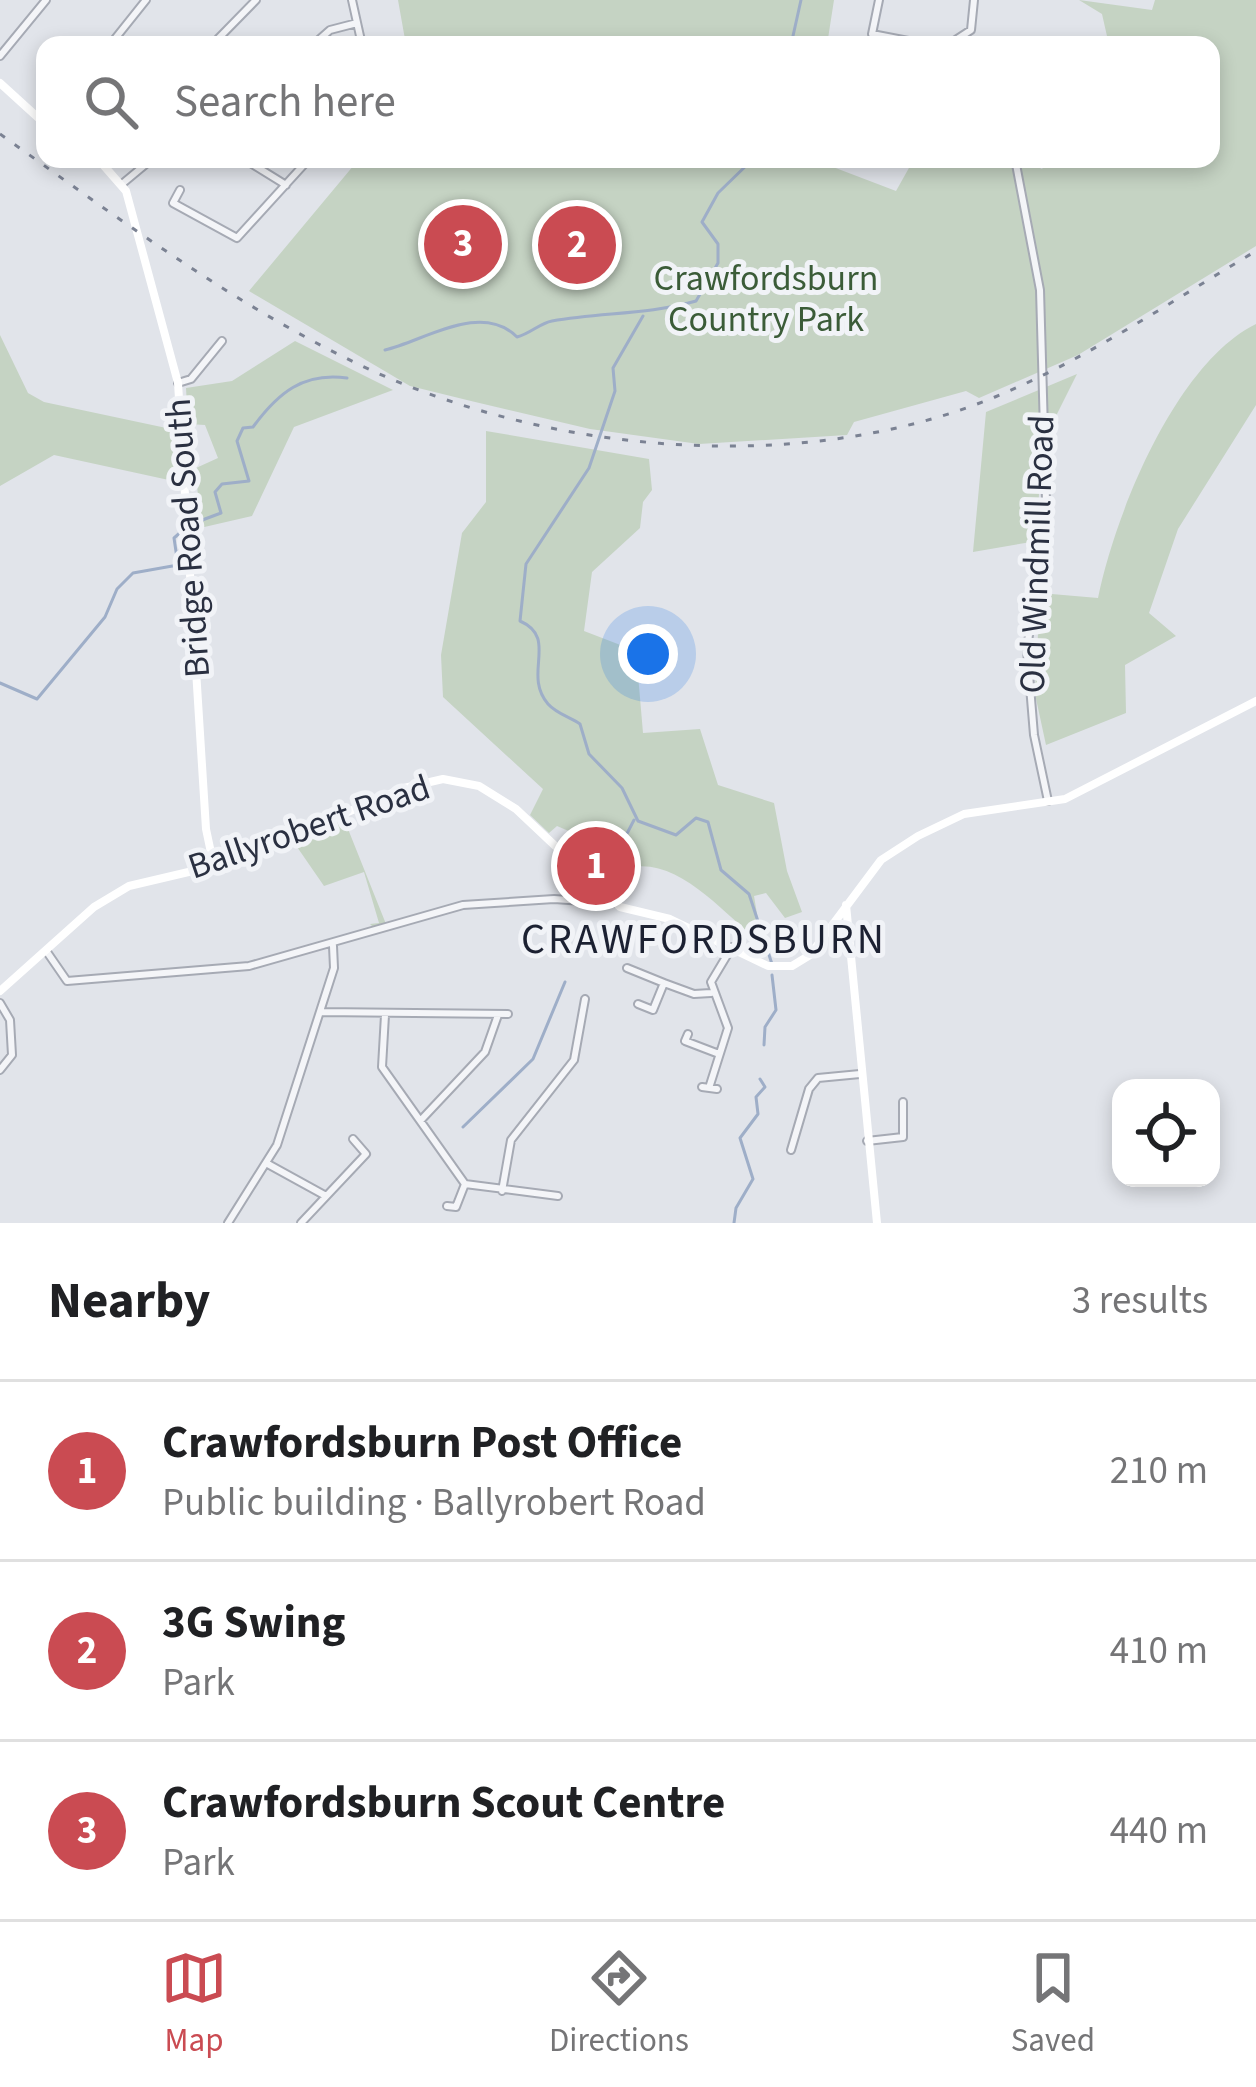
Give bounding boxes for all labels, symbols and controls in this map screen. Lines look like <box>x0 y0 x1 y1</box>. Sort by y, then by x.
search box <box>36 36 1220 168</box>
icon: search <box>78 69 144 135</box>
text: Search here <box>174 70 396 134</box>
pin: 3 <box>424 199 502 289</box>
pin: 2 <box>538 200 616 290</box>
park label: Crawfordsburn Country Park <box>654 253 878 345</box>
street label: Bridge Road South <box>153 397 223 679</box>
street label: Old Windmill Road <box>1007 414 1067 694</box>
your location <box>618 624 678 684</box>
street label: Ballyrobert Road <box>181 762 437 892</box>
pin: 1 <box>557 821 635 911</box>
district label: CRAWFORDSBURN <box>521 910 887 970</box>
map controls <box>1112 1079 1220 1187</box>
button: locate <box>1112 1079 1220 1187</box>
text: Nearby <box>48 1265 210 1337</box>
text: 3 results <box>1072 1273 1208 1329</box>
text: Crawfordsburn Post Office <box>162 1411 682 1475</box>
text: 1 <box>77 1443 97 1499</box>
text: 210 m <box>1110 1443 1208 1499</box>
text: Public building · Ballyrobert Road <box>162 1475 706 1531</box>
text: 3G Swing <box>162 1591 346 1655</box>
text: 2 <box>77 1623 97 1679</box>
text: 410 m <box>1110 1623 1208 1679</box>
text: Park <box>162 1655 235 1711</box>
text: Crawfordsburn Scout Centre <box>162 1771 725 1835</box>
text: 3 <box>77 1803 97 1859</box>
text: 440 m <box>1110 1803 1208 1859</box>
text: Park <box>162 1835 235 1891</box>
tab: Map <box>161 1945 227 2064</box>
tab: Directions <box>549 1945 689 2064</box>
tab: Saved <box>1011 1945 1095 2064</box>

